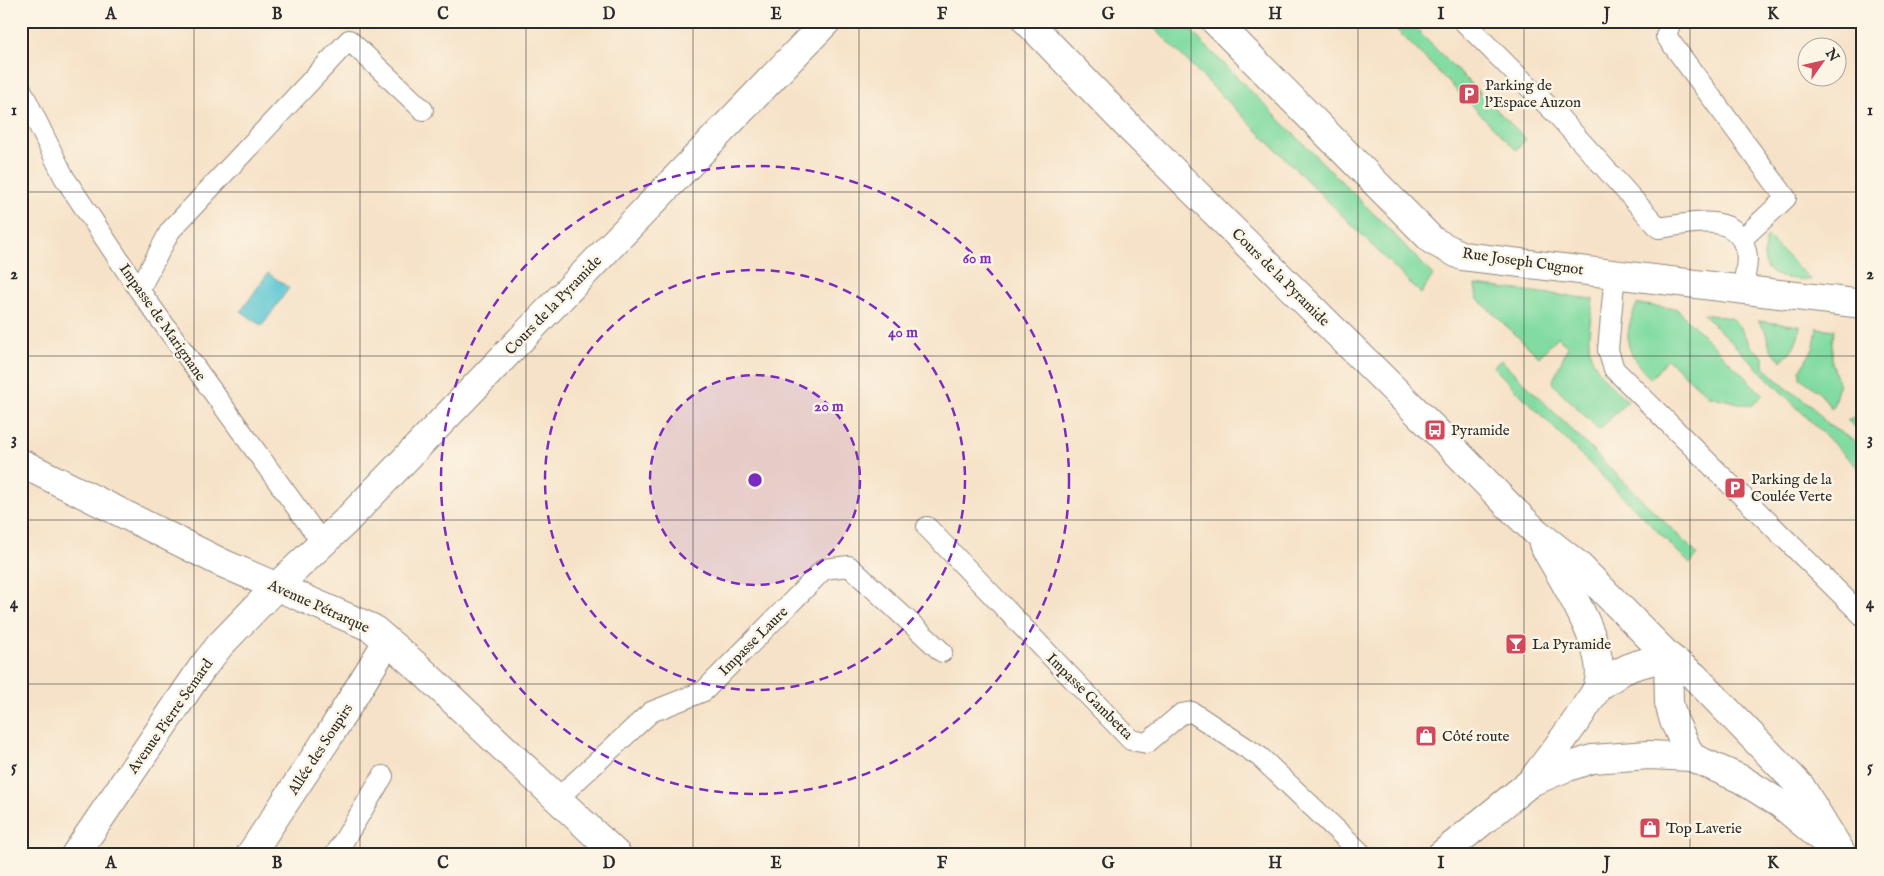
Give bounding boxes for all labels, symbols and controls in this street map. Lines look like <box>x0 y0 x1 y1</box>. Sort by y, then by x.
text: A <box>105 5 118 25</box>
text: B <box>272 5 283 25</box>
text: C <box>437 5 449 25</box>
text: D <box>603 5 616 25</box>
text: E <box>770 5 782 25</box>
text: F <box>937 5 948 25</box>
text: G <box>1102 5 1115 25</box>
text: H <box>1268 5 1282 25</box>
text: I <box>1438 5 1445 25</box>
text: J <box>1602 5 1611 25</box>
text: K <box>1767 5 1780 25</box>
north arrow <box>1796 38 1846 88</box>
text: N <box>1821 44 1843 65</box>
place label: Parking de l'Espace Auzon <box>1485 76 1581 112</box>
parking icon: Parking de l'Espace Auzon <box>1457 82 1481 106</box>
text: 1 <box>11 101 17 121</box>
text: 1 <box>1867 101 1873 121</box>
street label: Cours de la Pyramide <box>1228 224 1334 331</box>
street label: Rue Joseph Cugnot <box>1461 244 1585 279</box>
text: 60 m <box>963 249 992 268</box>
street label: Cours de la Pyramide <box>501 251 606 359</box>
street label: Impasse de Marignane <box>115 260 210 385</box>
text: 2 <box>10 265 18 285</box>
text: 2 <box>1866 265 1874 285</box>
text: 40 m <box>888 323 918 342</box>
text: 20 m <box>814 397 844 416</box>
bus stop icon: Pyramide <box>1423 418 1447 442</box>
place label: Pyramide <box>1451 421 1510 440</box>
text: 3 <box>11 430 17 450</box>
text: 3 <box>1867 430 1873 450</box>
place label: Parking de la Coulée Verte <box>1751 470 1832 506</box>
centre of rings <box>746 471 764 489</box>
parking icon: Parking de la Coulée Verte <box>1723 476 1747 500</box>
street label: Avenue Pétrarque <box>264 575 373 637</box>
text: 4 <box>10 594 19 614</box>
text: 4 <box>1866 594 1875 614</box>
street label: Impasse Laure <box>715 603 792 680</box>
bar icon: La Pyramide <box>1504 632 1528 656</box>
place label: La Pyramide <box>1532 635 1611 654</box>
street label: Impasse Gambetta <box>1042 649 1137 744</box>
street label: Avenue Pierre Semard <box>123 654 218 778</box>
street label: Allée des Soupirs <box>283 700 357 799</box>
shop icon: Côté route <box>1414 724 1438 748</box>
place label: Côté route <box>1442 727 1510 746</box>
text: 5 <box>11 758 17 778</box>
text: 5 <box>1867 758 1873 778</box>
shop icon: Top Laverie <box>1638 816 1662 840</box>
place label: Top Laverie <box>1666 819 1742 838</box>
text: A <box>105 854 118 874</box>
text: B <box>272 854 283 874</box>
text: C <box>437 854 449 874</box>
text: D <box>603 854 616 874</box>
text: E <box>770 854 782 874</box>
text: F <box>937 854 948 874</box>
text: G <box>1102 854 1115 874</box>
text: H <box>1268 854 1282 874</box>
text: I <box>1438 854 1445 874</box>
text: J <box>1602 854 1611 874</box>
text: K <box>1767 854 1780 874</box>

